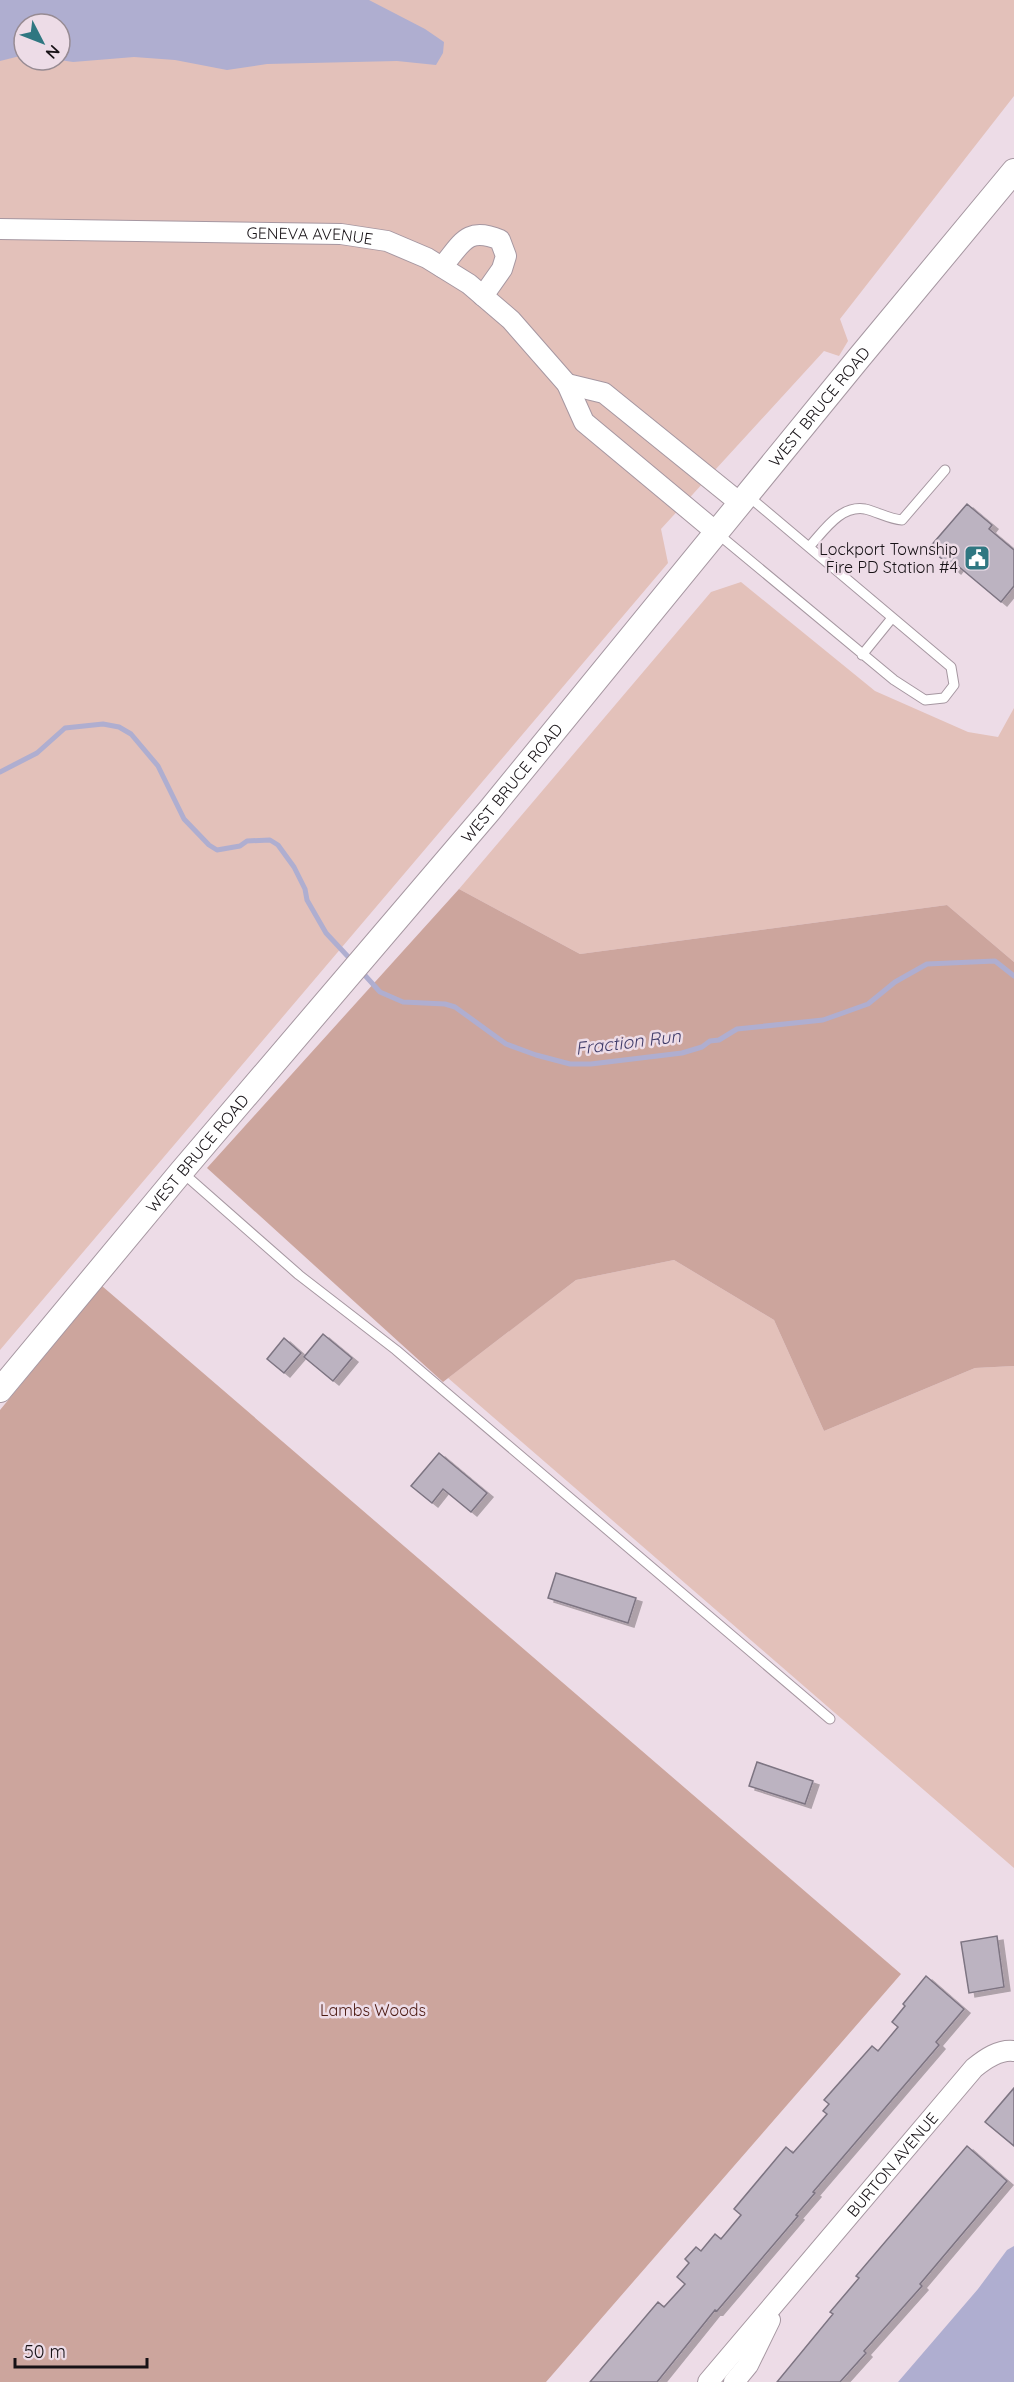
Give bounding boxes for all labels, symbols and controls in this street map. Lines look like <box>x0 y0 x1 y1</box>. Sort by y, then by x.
north arrow <box>12 12 72 72</box>
text: N <box>42 41 65 63</box>
street label: GENEVA AVENUE <box>247 223 374 249</box>
street label: WEST BRUCE ROAD <box>764 343 874 470</box>
place label: Lockport Township Fire PD Station #4 <box>819 539 958 577</box>
public building icon: Lockport Township Fire PD Station #4 <box>962 543 992 573</box>
street label: WEST BRUCE ROAD <box>457 719 567 847</box>
water label: Fraction Run <box>574 1024 682 1060</box>
street label: WEST BRUCE ROAD <box>142 1090 253 1217</box>
park label: Lambs Woods <box>320 2000 426 2020</box>
street label: BURTON AVENUE <box>842 2108 942 2221</box>
scale bar <box>15 2331 147 2369</box>
text: 50 m <box>24 2340 66 2363</box>

